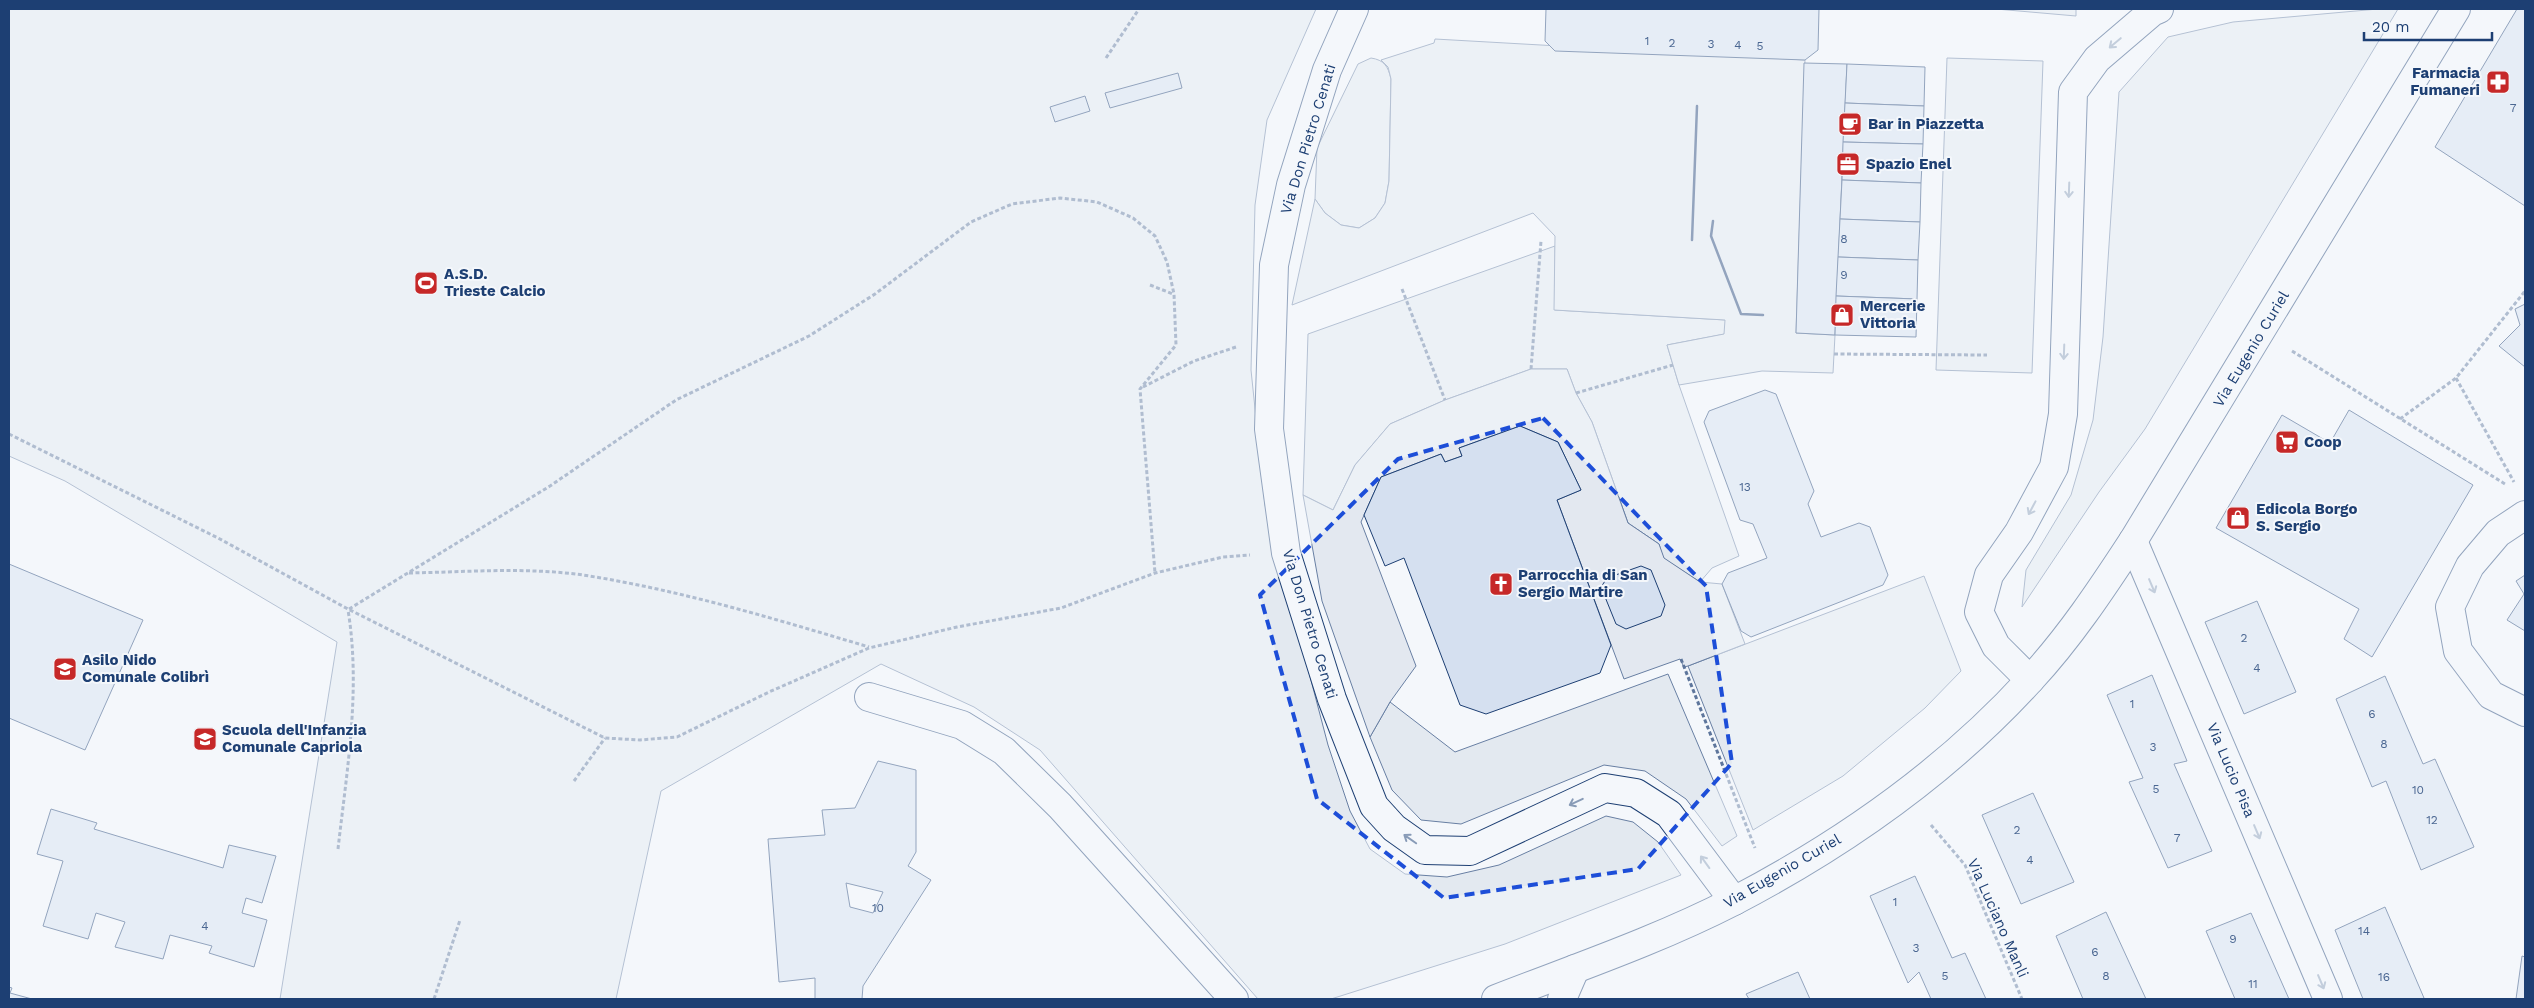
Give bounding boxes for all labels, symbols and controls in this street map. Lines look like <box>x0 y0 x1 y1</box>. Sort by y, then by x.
scale bar <box>2364 10 2492 42</box>
text: 20 m <box>2372 18 2410 36</box>
house number: 1 <box>1645 34 1649 48</box>
house number: 2 <box>1669 36 1676 50</box>
house number: 3 <box>1708 37 1715 51</box>
house number: 4 <box>1734 38 1742 52</box>
one-way arrow <box>2109 38 2122 49</box>
house number: 5 <box>1757 39 1764 53</box>
street label: Via Don Pietro Cenati <box>1277 62 1339 216</box>
place label: Farmacia Fumaneri <box>2410 64 2480 99</box>
pharmacy icon: Farmacia Fumaneri <box>2485 69 2511 95</box>
house number: 7 <box>2510 101 2517 115</box>
cafe icon: Bar in Piazzetta <box>1837 111 1863 137</box>
place label: Bar in Piazzetta <box>1868 115 1984 133</box>
office icon: Spazio Enel <box>1835 151 1861 177</box>
place label: Spazio Enel <box>1866 155 1951 173</box>
one-way arrow <box>2064 181 2074 197</box>
house number: 8 <box>1840 232 1848 246</box>
place label: A.S.D. Trieste Calcio <box>444 265 546 300</box>
house number: 9 <box>1840 268 1848 282</box>
sports icon: A.S.D. Trieste Calcio <box>413 270 439 296</box>
street label: Via Eugenio Curiel <box>2209 287 2293 410</box>
place label: Mercerie Vittoria <box>1860 297 1926 332</box>
shop icon: Mercerie Vittoria <box>1829 302 1855 328</box>
one-way arrow <box>2060 344 2069 360</box>
supermarket icon: Coop <box>2274 429 2300 455</box>
place label: Coop <box>2304 433 2342 451</box>
house number: 13 <box>1739 480 1751 494</box>
one-way arrow <box>2027 500 2036 515</box>
place label: Edicola Borgo S. Sergio <box>2256 500 2357 535</box>
shop icon: Edicola Borgo S. Sergio <box>2225 505 2251 531</box>
street label: Via Don Pietro Cenati <box>1279 547 1341 701</box>
place label: Parrocchia di San Sergio Martire <box>1518 566 1648 601</box>
church icon: Parrocchia di San Sergio Martire <box>1488 571 1514 597</box>
one-way arrow <box>2148 578 2157 593</box>
house number: 2 <box>2241 631 2248 645</box>
place label: Asilo Nido Comunale Colibrì <box>82 651 209 686</box>
school or university icon: Asilo Nido Comunale Colibrì <box>52 656 78 682</box>
house number: 4 <box>2253 661 2261 675</box>
house number: 1 <box>2130 697 2134 711</box>
house number: 6 <box>2368 707 2376 721</box>
street label: Via Lucio Pisa <box>2203 720 2259 821</box>
place label: Scuola dell'Infanzia Comunale Capriola <box>222 721 367 756</box>
school or university icon: Scuola dell'Infanzia Comunale Capriola <box>192 726 218 752</box>
house number: 8 <box>2380 737 2388 751</box>
house number: 3 <box>2150 740 2157 754</box>
house number: 5 <box>2153 782 2160 796</box>
house number: 10 <box>2412 783 2424 797</box>
one-way arrow <box>1569 798 1584 807</box>
house number: 12 <box>2426 813 2438 827</box>
house number: 2 <box>2014 823 2021 837</box>
one-way arrow <box>2253 824 2263 839</box>
street label: Via Eugenio Curiel <box>1720 830 1844 912</box>
house number: 7 <box>2174 831 2181 845</box>
one-way arrow <box>1403 834 1417 844</box>
house number: 4 <box>2026 853 2034 867</box>
one-way arrow <box>1700 855 1710 869</box>
street label: Via Luciano Manli <box>1964 856 2032 980</box>
house number: 1 <box>1893 895 1897 909</box>
house number: 10 <box>872 901 884 915</box>
house number: 4 <box>201 919 209 933</box>
house number: 14 <box>2358 924 2370 938</box>
house number: 9 <box>2229 932 2237 946</box>
house number: 3 <box>1913 941 1920 955</box>
house number: 6 <box>2091 945 2099 959</box>
house number: 5 <box>1942 969 1949 983</box>
house number: 8 <box>2102 969 2110 983</box>
house number: 16 <box>2378 970 2390 984</box>
one-way arrow <box>2316 974 2326 989</box>
house number: 11 <box>2248 977 2258 991</box>

